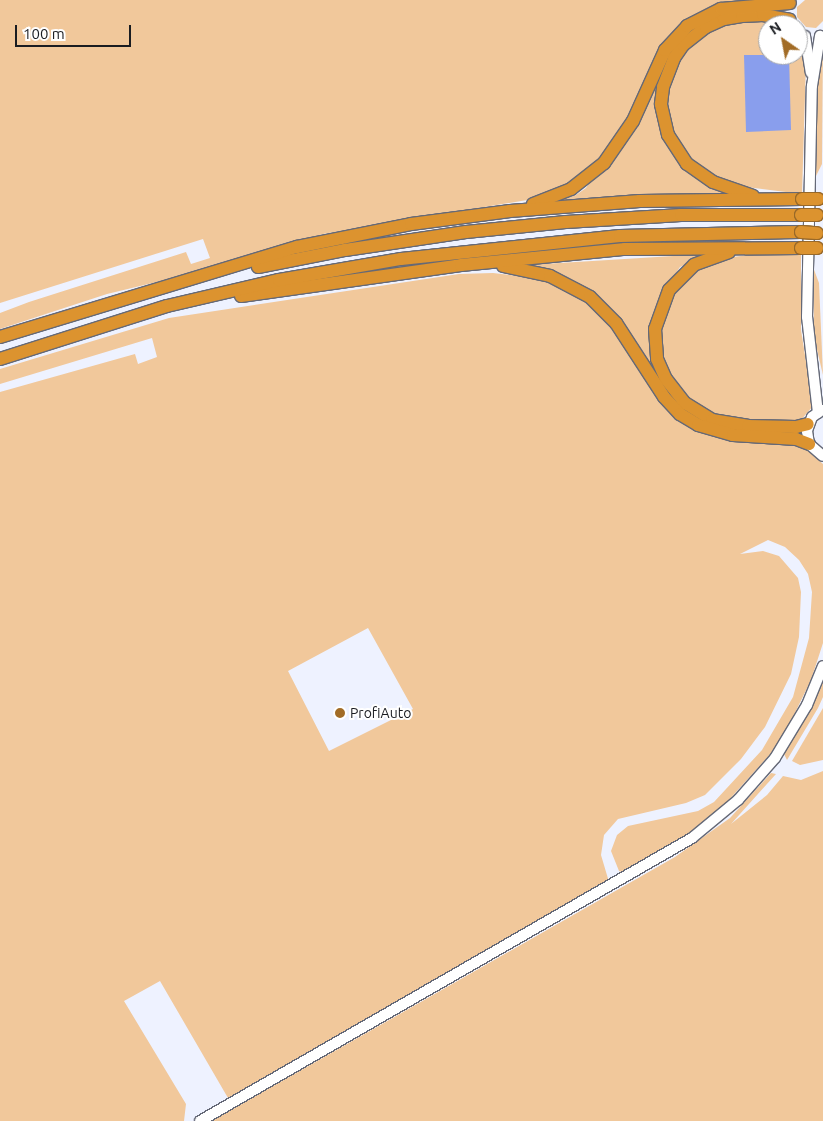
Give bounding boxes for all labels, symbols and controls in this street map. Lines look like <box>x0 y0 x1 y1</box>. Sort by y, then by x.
scale bar <box>18 15 134 47</box>
north arrow <box>758 15 808 65</box>
text: N <box>767 19 784 38</box>
text: 100 m <box>23 25 65 42</box>
place label: ProfiAuto <box>350 705 411 721</box>
marker: ProfiAuto <box>334 707 346 719</box>

